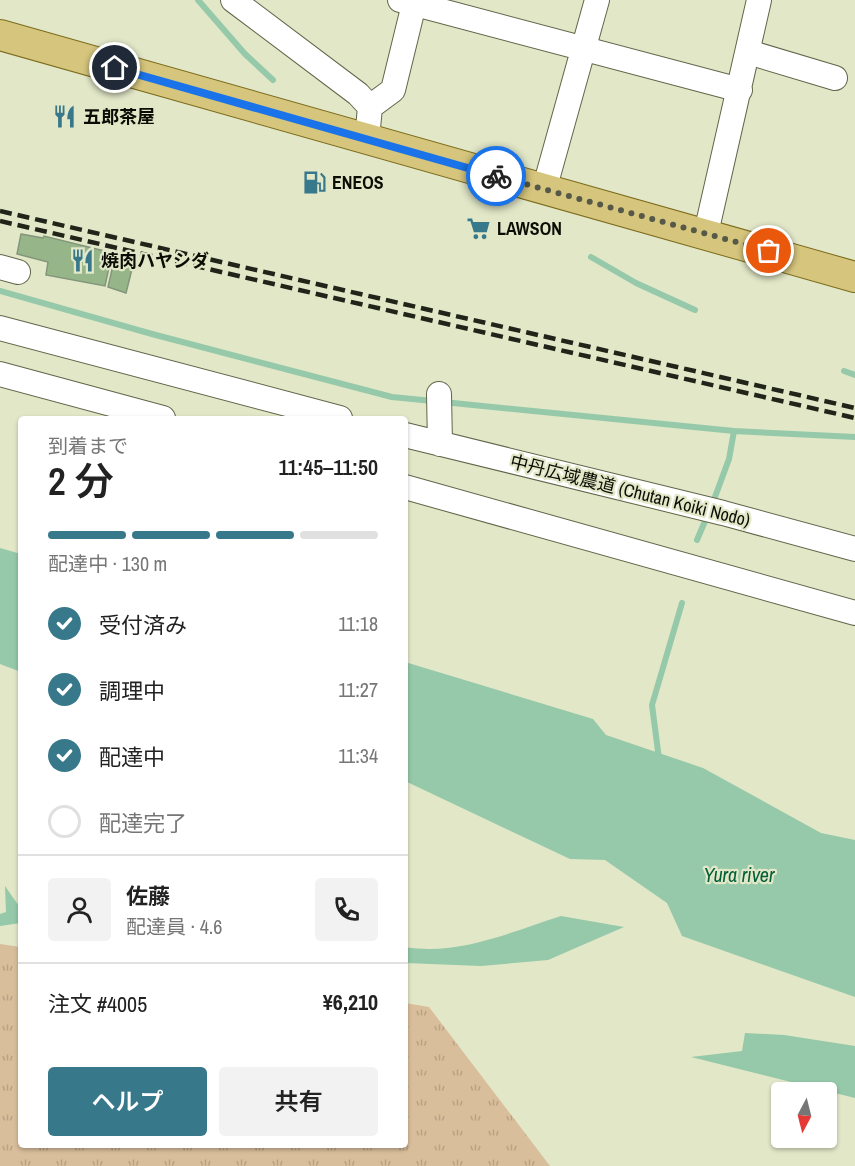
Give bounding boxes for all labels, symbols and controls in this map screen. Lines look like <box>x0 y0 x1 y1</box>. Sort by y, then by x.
pin <box>89 42 140 93</box>
icon: home <box>98 51 131 84</box>
restaurant icon: 五郎茶屋 <box>52 104 78 130</box>
place label: 五郎茶屋 <box>83 104 155 129</box>
courier <box>466 146 526 206</box>
icon: bike <box>480 160 513 193</box>
fuel station icon: ENEOS <box>301 170 327 196</box>
place label: ENEOS <box>332 170 384 195</box>
supermarket icon: LAWSON <box>466 216 492 242</box>
place label: LAWSON <box>497 216 562 241</box>
pin <box>743 225 794 276</box>
icon: bag <box>752 234 785 267</box>
restaurant icon: 焼肉ハヤシダ <box>70 248 96 274</box>
place label: 焼肉ハヤシダ <box>101 248 209 273</box>
text: 到着まで <box>48 432 128 459</box>
street label: 中丹広域農道 (Chutan Koiki Nodo) <box>507 449 753 532</box>
text: 11:45–11:50 <box>279 452 378 482</box>
text: 2 分 <box>48 455 114 507</box>
text: 配達中 · 130 m <box>48 550 167 577</box>
icon: check <box>48 607 81 640</box>
text: 受付済み <box>99 610 187 640</box>
text: 11:18 <box>338 610 378 637</box>
icon: check <box>48 673 81 706</box>
text: 調理中 <box>99 676 165 706</box>
text: 11:27 <box>338 676 378 703</box>
icon: check <box>48 739 81 772</box>
text: 配達中 <box>99 742 165 772</box>
text: 11:34 <box>338 742 378 769</box>
text: 配達完了 <box>99 808 187 838</box>
water label: Yura river <box>704 861 775 888</box>
button: person <box>48 878 111 941</box>
button: phone <box>315 878 378 941</box>
text: 佐藤 <box>126 881 170 911</box>
text: 配達員 · 4.6 <box>126 913 222 940</box>
text: ¥6,210 <box>323 987 378 1017</box>
text: 注文 #4005 <box>48 989 147 1019</box>
button: ヘルプ <box>48 1067 207 1136</box>
button: 共有 <box>219 1067 378 1136</box>
north arrow <box>771 1082 837 1148</box>
map controls <box>771 1082 837 1148</box>

